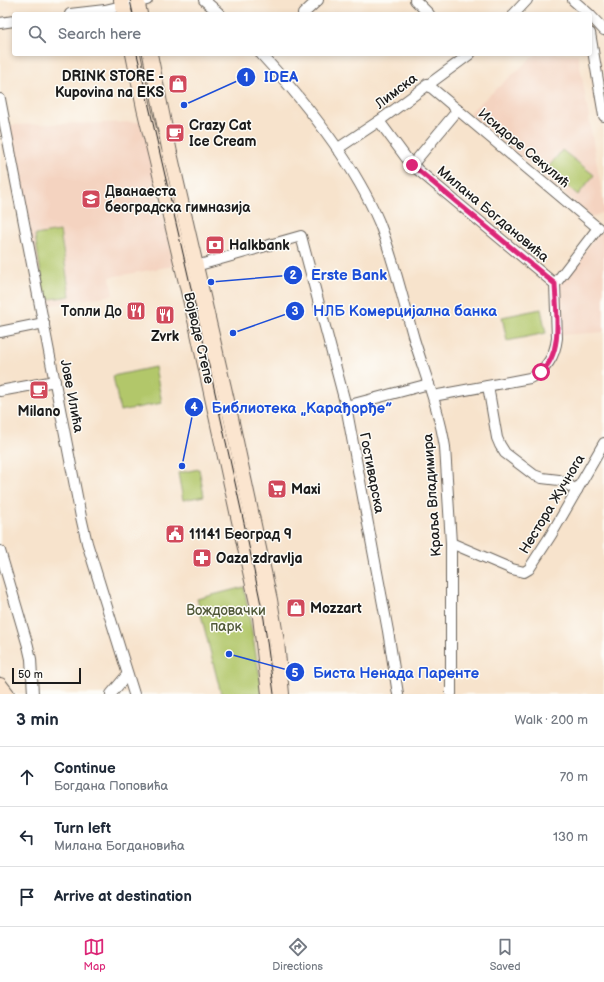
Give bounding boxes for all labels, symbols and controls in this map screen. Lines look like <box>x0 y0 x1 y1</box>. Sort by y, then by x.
search box <box>12 12 592 56</box>
icon: search <box>26 23 48 45</box>
text: Search here <box>58 25 141 44</box>
callout: IDEA <box>236 64 306 91</box>
place label: DRINK STORE - Kupovina na EKS <box>55 68 164 101</box>
text: IDEA <box>264 68 299 87</box>
street label: Лимска <box>371 69 421 113</box>
text: 1 <box>243 70 249 85</box>
shop icon: DRINK STORE - Kupovina na EKS <box>167 73 189 95</box>
street label: Исидоре Секулић <box>475 105 573 191</box>
place label: Crazy Cat Ice Cream <box>189 117 257 150</box>
cafe icon: Crazy Cat Ice Cream <box>164 122 186 144</box>
route end <box>403 156 421 174</box>
street label: Милана Богдановића <box>434 162 553 266</box>
place label: Дванаеста београдска гимназија <box>105 183 251 216</box>
school or university icon: Дванаеста београдска гимназија <box>80 188 102 210</box>
bank icon: Halkbank <box>204 234 226 256</box>
place label: Halkbank <box>229 237 290 254</box>
callout: Erste Bank <box>283 261 395 288</box>
text: Erste Bank <box>311 266 387 285</box>
text: 2 <box>289 268 297 283</box>
street label: Војводе Степе <box>180 291 218 386</box>
callout: НЛБ Комерцијална банка <box>285 297 505 324</box>
restaurant icon: Топли До <box>125 300 147 322</box>
text: НЛБ Комерцијална банка <box>313 302 497 321</box>
place label: Топли До <box>61 303 122 320</box>
restaurant icon: Zvrk <box>154 304 176 326</box>
text: 3 <box>291 304 299 319</box>
place label: Zvrk <box>151 328 180 345</box>
street label: Јове Илића <box>57 358 88 435</box>
route start <box>532 363 550 381</box>
cafe icon: Milano <box>28 379 50 401</box>
callout: Библиотека „Карађорђе” <box>184 394 401 421</box>
text: Библиотека „Карађорђе” <box>212 399 392 418</box>
text: 4 <box>190 400 198 415</box>
place label: Milano <box>18 403 60 420</box>
street label: Гостиварска <box>356 431 388 516</box>
street label: Краља Владимира <box>419 432 445 557</box>
street label: Нестора Жучнога <box>516 451 589 557</box>
supermarket icon: Maxi <box>266 478 288 500</box>
place label: Maxi <box>291 481 321 498</box>
public building icon: 11141 Београд 9 <box>164 523 186 545</box>
place label: 11141 Београд 9 <box>189 526 292 543</box>
pharmacy icon: Oaza zdravlja <box>191 547 213 569</box>
place label: Oaza zdravlja <box>216 550 303 567</box>
shop icon: Mozzart <box>285 597 307 619</box>
place label: Mozzart <box>310 600 362 617</box>
park label: Вождовачки парк <box>186 602 266 635</box>
callout: Биста Ненада Паренте <box>285 659 487 686</box>
text: Биста Ненада Паренте <box>313 664 479 683</box>
scale bar <box>12 666 81 685</box>
text: 5 <box>292 666 299 681</box>
text: 50 m <box>18 668 43 681</box>
text: 3 min <box>16 710 59 730</box>
text: Walk · 200 m <box>515 712 588 728</box>
text: Continue <box>54 759 116 778</box>
icon: ahead <box>16 766 38 788</box>
text: 70 m <box>560 769 588 785</box>
text: Богдана Поповића <box>54 778 168 794</box>
text: Turn left <box>54 819 111 838</box>
icon: left <box>16 826 38 848</box>
text: 130 m <box>553 829 588 845</box>
text: Милана Богдановића <box>54 838 185 854</box>
icon: arrive <box>16 886 38 908</box>
text: Arrive at destination <box>54 887 192 906</box>
tab: Map <box>83 936 106 973</box>
tab: Directions <box>272 936 323 973</box>
tab: Saved <box>490 936 521 973</box>

